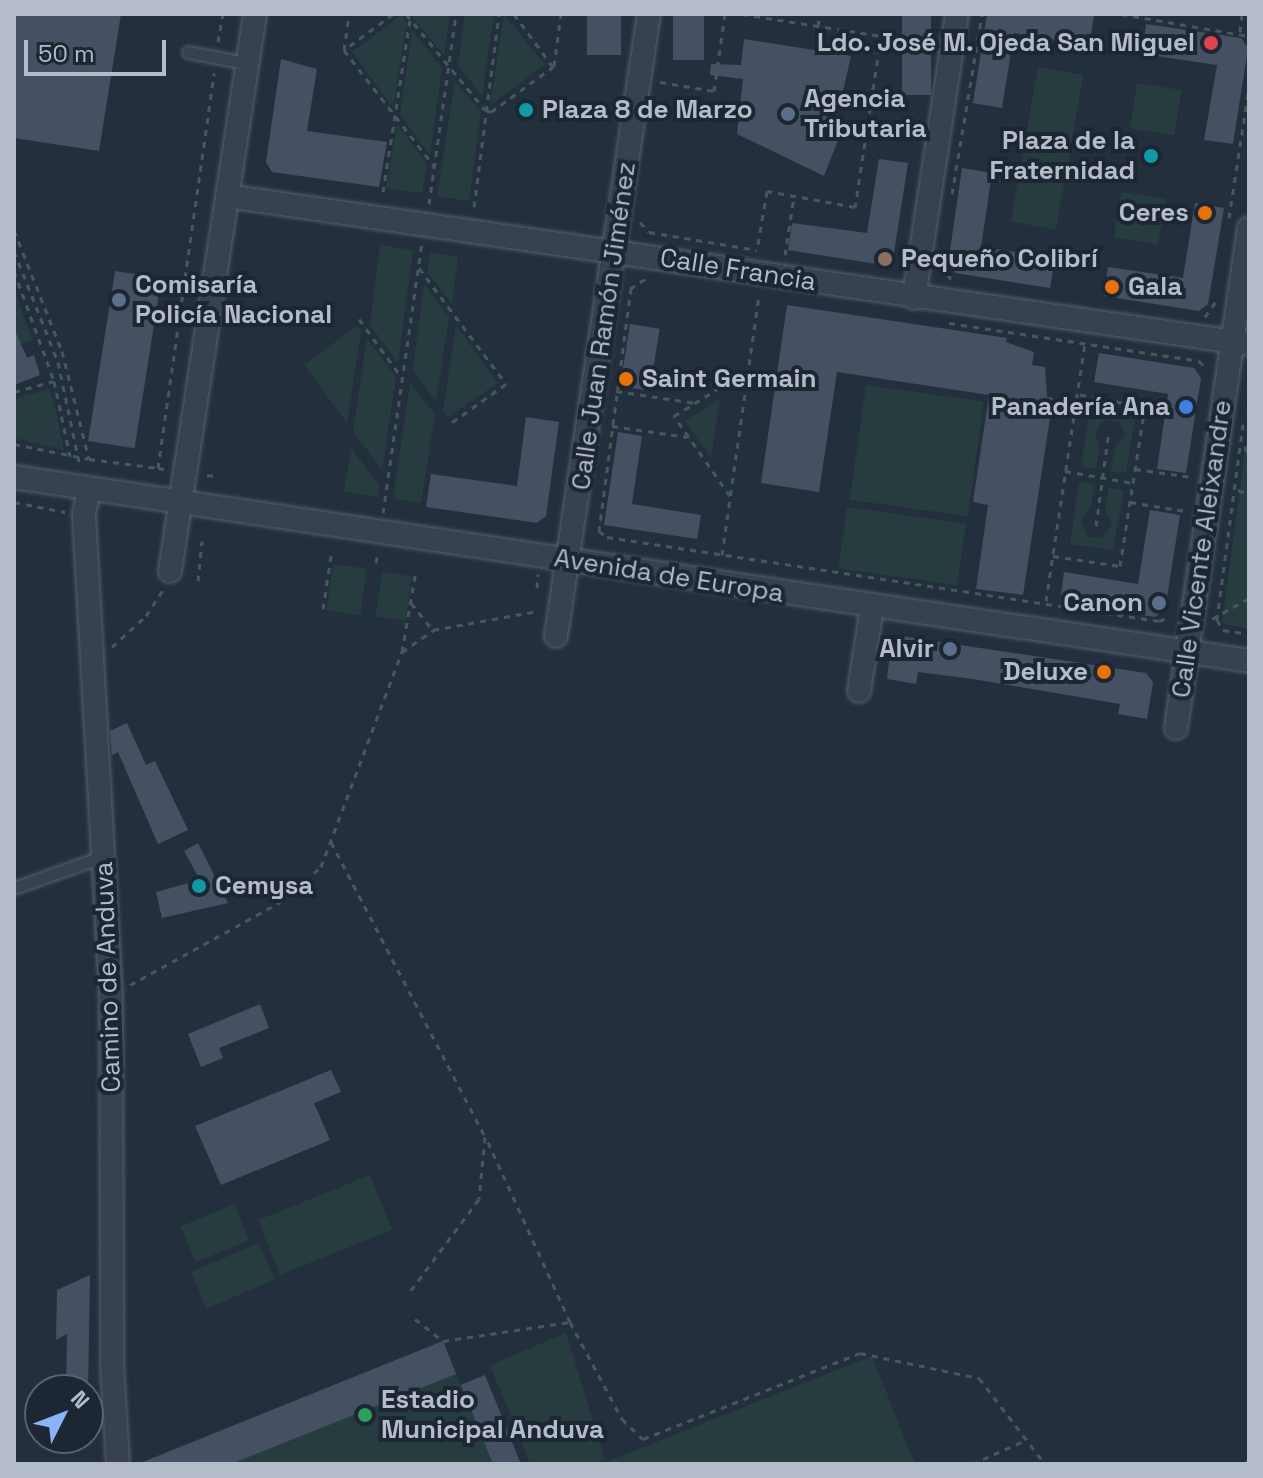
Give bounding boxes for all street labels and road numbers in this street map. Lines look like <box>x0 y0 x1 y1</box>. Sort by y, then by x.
street label: Calle Juan Ramón Jiménez <box>566 160 642 492</box>
street label: Calle Francia <box>658 242 818 298</box>
street label: Calle Vicente Aleixandre <box>1166 398 1238 700</box>
street label: Avenida de Europa <box>552 542 786 610</box>
street label: Camino de Anduva <box>88 861 128 1093</box>

